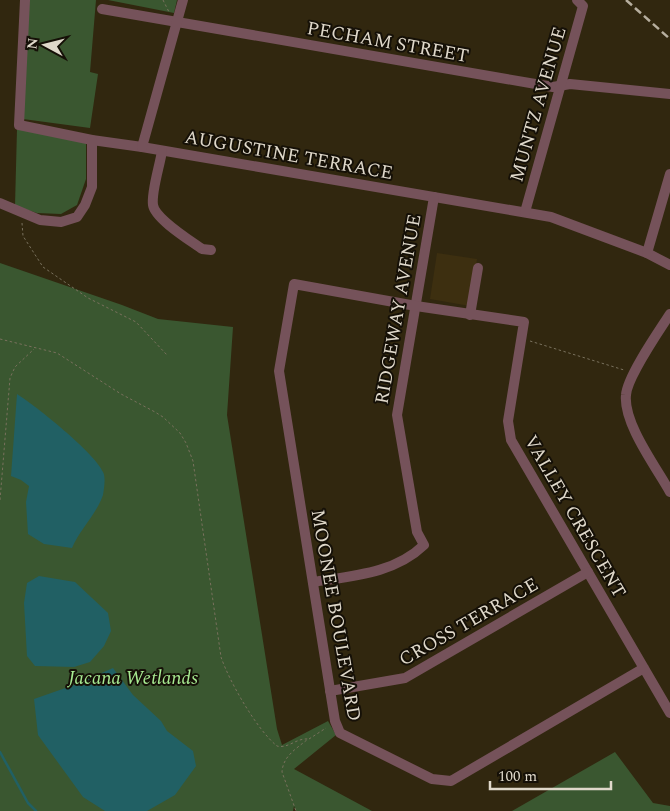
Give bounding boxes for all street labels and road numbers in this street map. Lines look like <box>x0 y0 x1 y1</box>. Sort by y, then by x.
street label: PECHAM STREET <box>304 14 471 71</box>
street label: MUNTZ AVENUE <box>502 23 574 185</box>
street label: AUGUSTINE TERRACE <box>182 123 395 188</box>
street label: RIDGEWAY AVENUE <box>367 212 429 407</box>
street label: VALLEY CRESCENT <box>516 430 633 604</box>
street label: MOONEE BOULEVARD <box>303 507 368 723</box>
street label: CROSS TERRACE <box>394 571 544 674</box>

